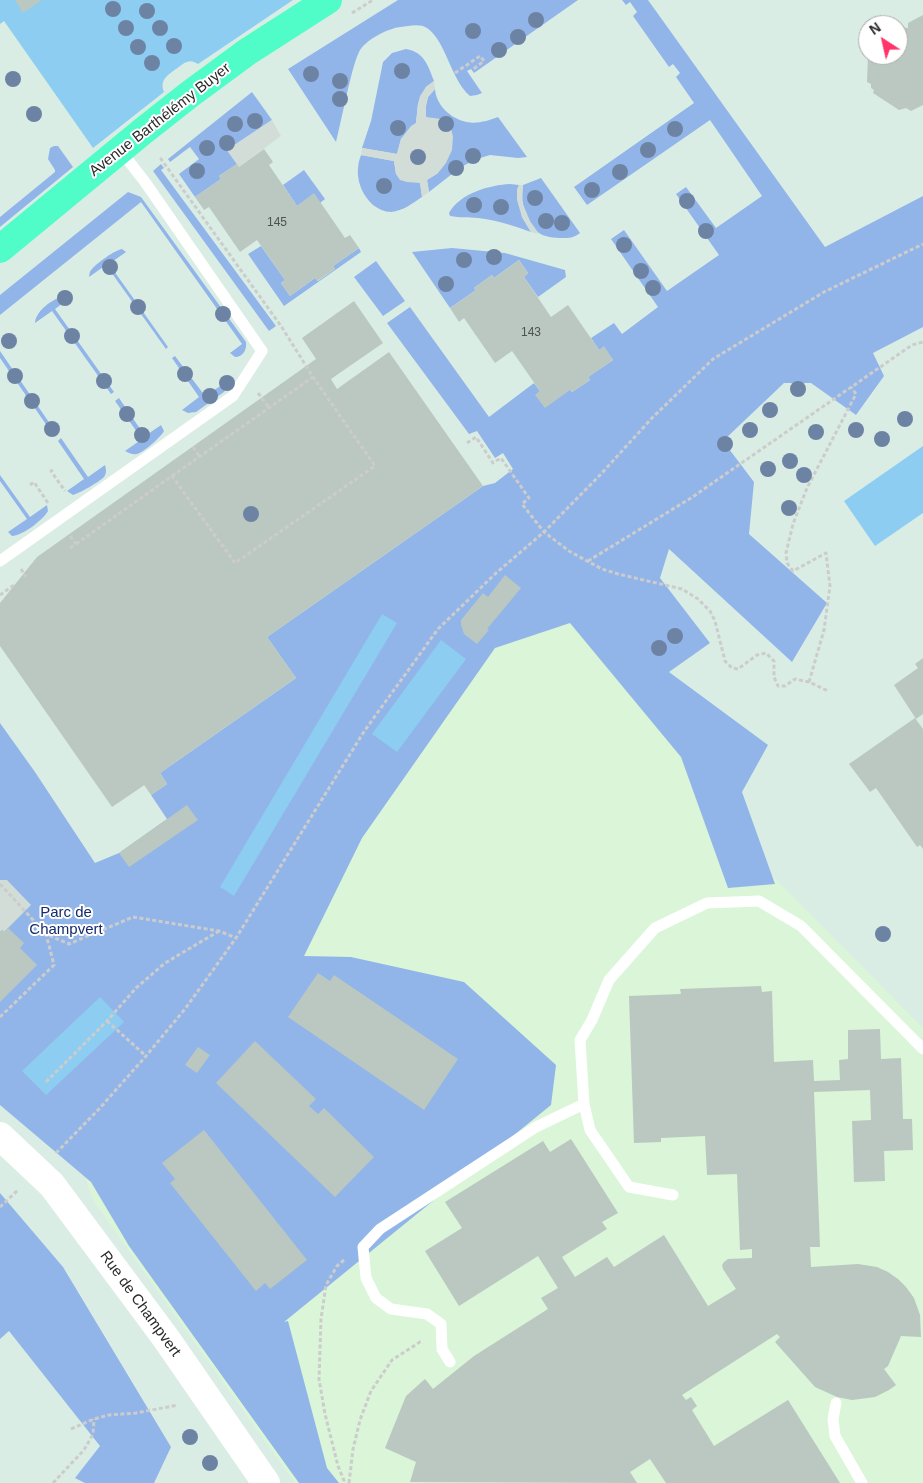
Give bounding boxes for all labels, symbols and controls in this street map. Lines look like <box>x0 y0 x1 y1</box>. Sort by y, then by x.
north arrow <box>858 15 908 65</box>
text: N <box>866 19 884 38</box>
street label: Avenue Barthélémy Buyer <box>86 59 234 181</box>
house number: 145 <box>267 216 287 230</box>
house number: 143 <box>521 326 541 340</box>
park label: Parc de Champvert <box>29 904 103 939</box>
street label: Rue de Champvert <box>96 1248 184 1360</box>

